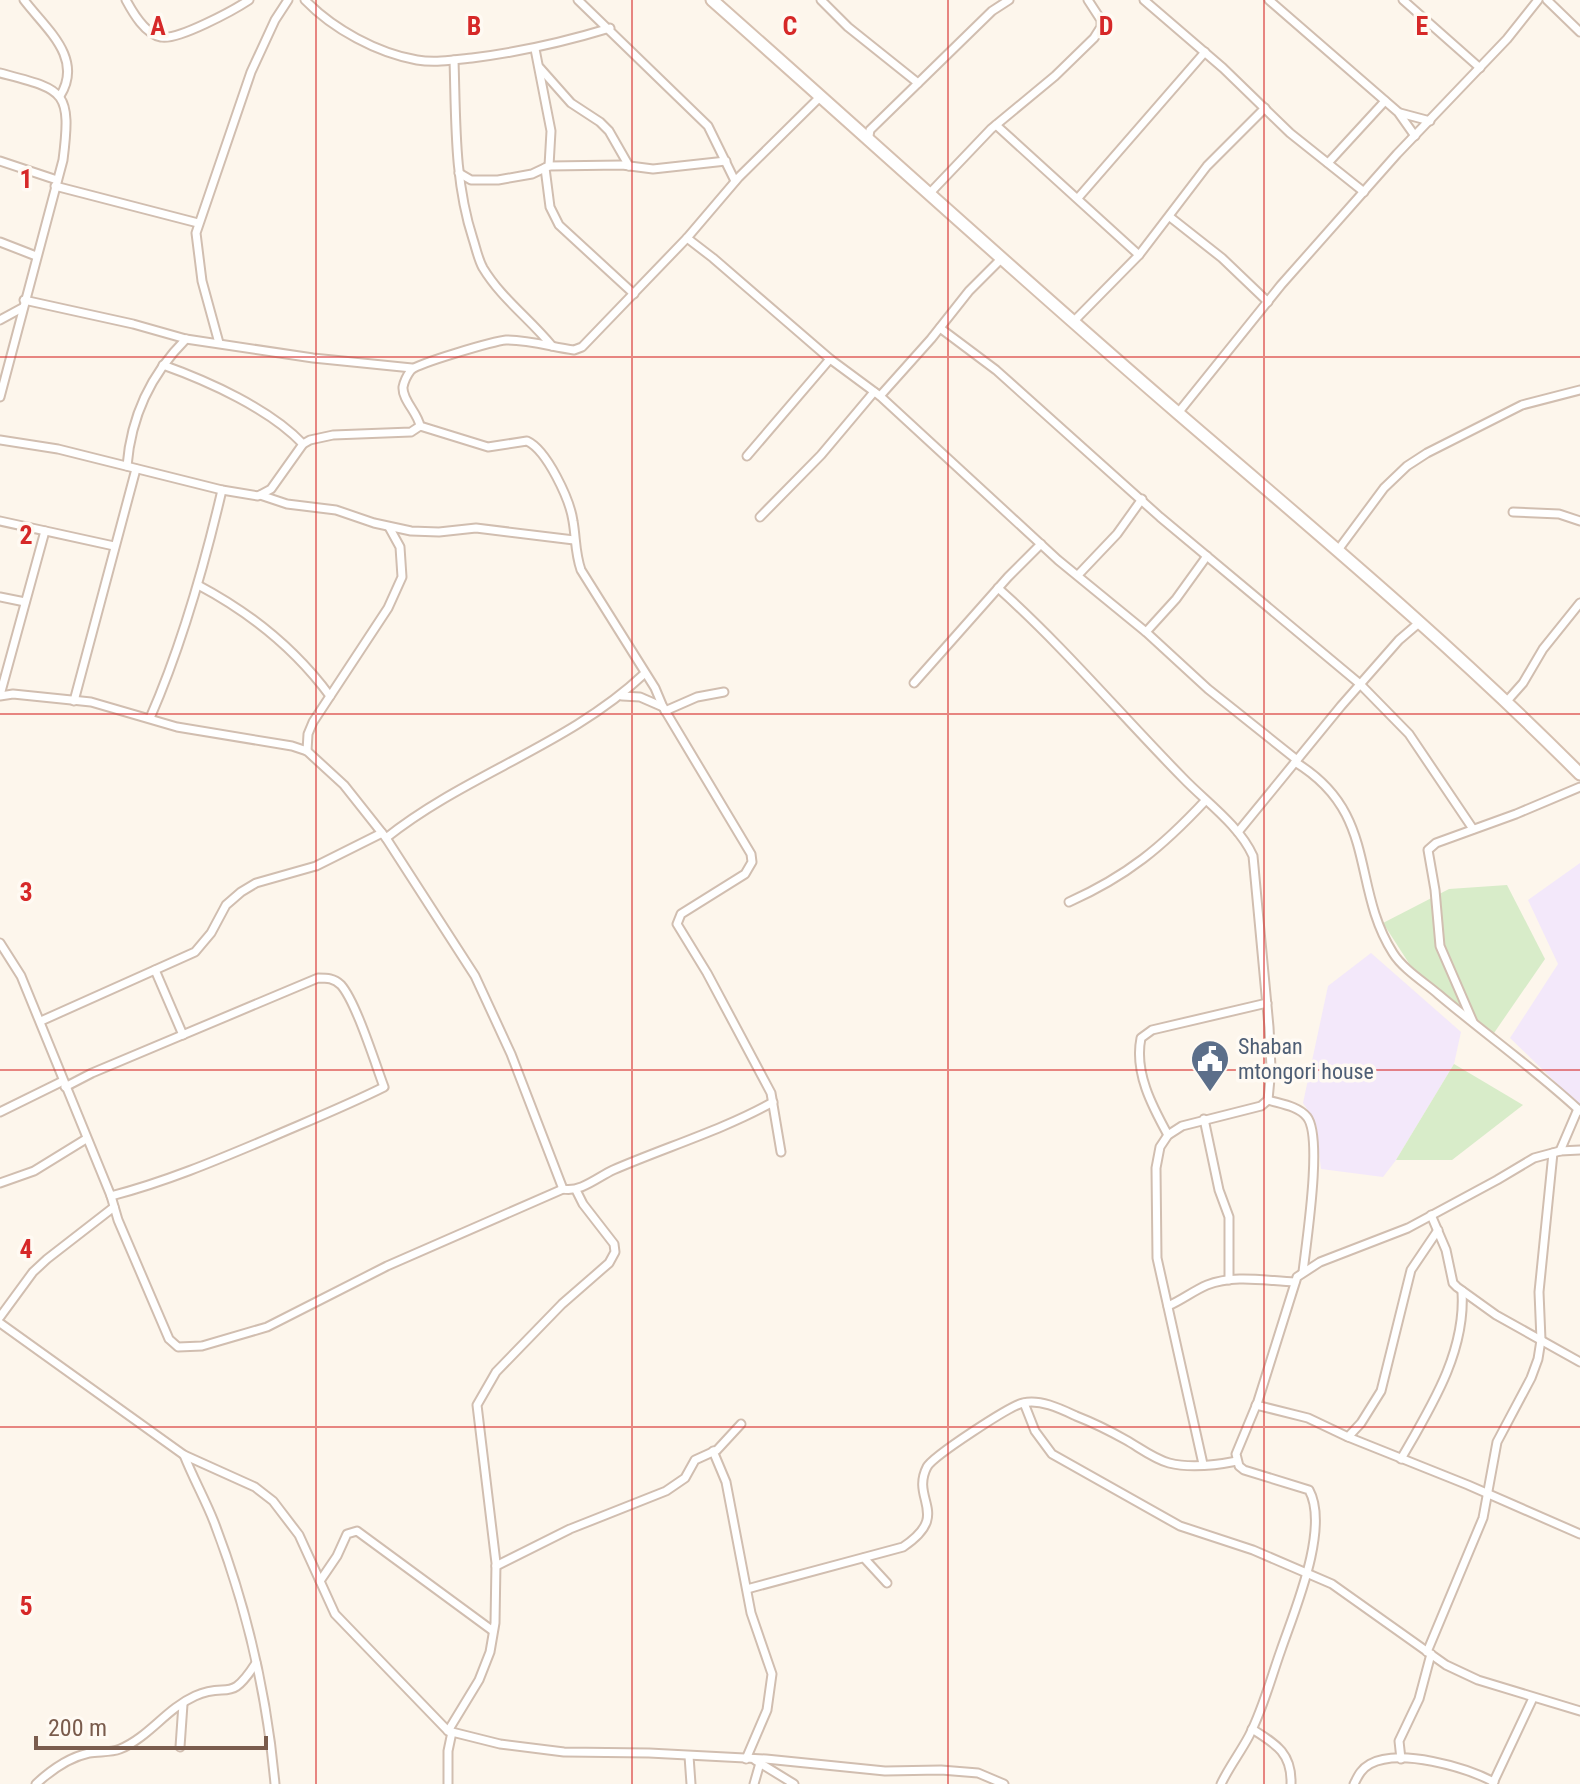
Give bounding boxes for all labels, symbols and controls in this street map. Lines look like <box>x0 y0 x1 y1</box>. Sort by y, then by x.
text: A <box>150 11 166 41</box>
text: B <box>467 11 481 41</box>
text: C <box>783 11 798 41</box>
text: D <box>1099 11 1113 41</box>
text: E <box>1416 11 1429 41</box>
text: 1 <box>19 164 33 194</box>
text: 2 <box>19 520 33 550</box>
text: 3 <box>19 877 33 907</box>
place label: Shaban mtongori house <box>1238 1034 1374 1084</box>
public building icon: Shaban mtongori house <box>1189 1038 1231 1093</box>
text: 4 <box>19 1234 33 1264</box>
text: 5 <box>19 1591 33 1621</box>
scale bar <box>36 1700 266 1750</box>
text: 200 m <box>48 1714 107 1742</box>

